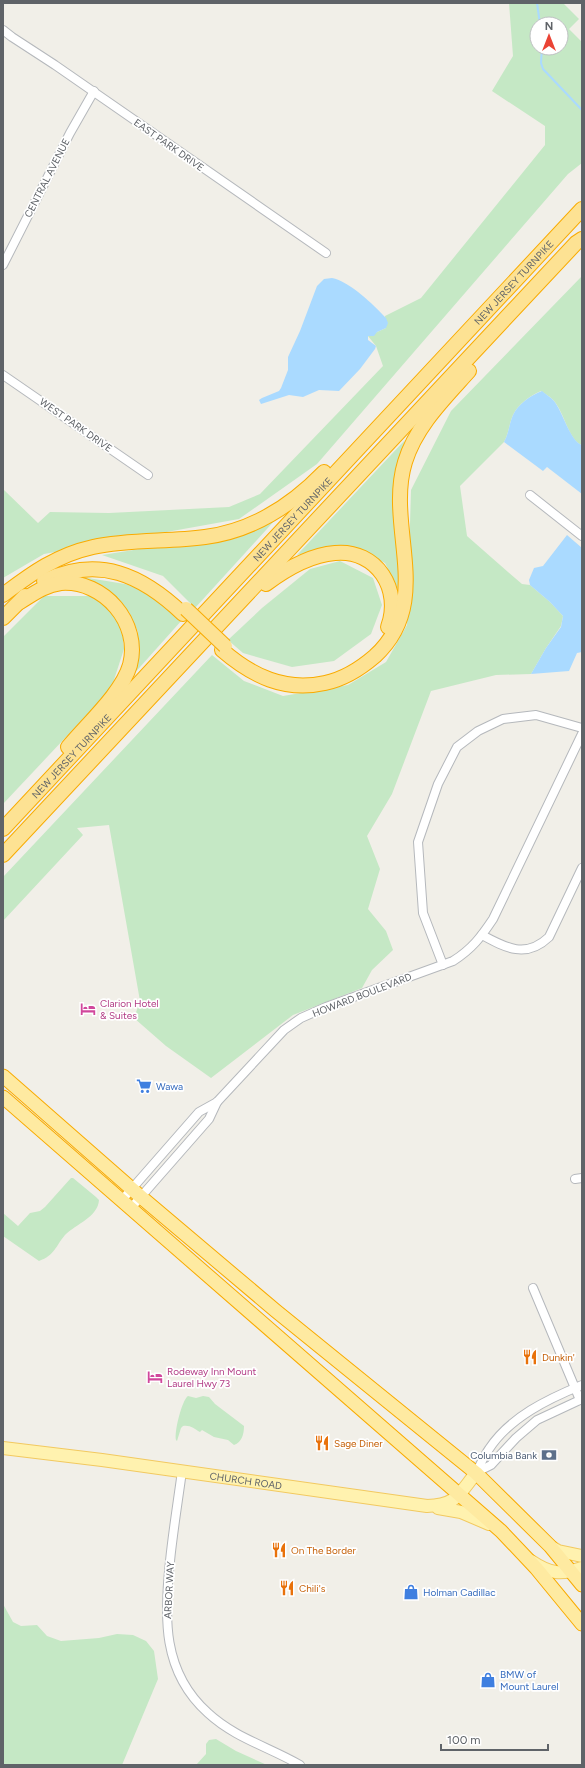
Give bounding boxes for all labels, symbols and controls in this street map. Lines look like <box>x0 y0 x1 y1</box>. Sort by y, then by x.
north arrow <box>529 16 569 56</box>
text: N <box>545 20 553 33</box>
street label: EAST PARK DRIVE <box>131 116 207 174</box>
street label: CENTRAL AVENUE <box>21 136 73 220</box>
street label: NEW JERSEY TURNPIKE <box>471 237 556 327</box>
street label: WEST PARK DRIVE <box>37 395 115 455</box>
street label: NEW JERSEY TURNPIKE <box>250 474 335 564</box>
street label: NEW JERSEY TURNPIKE <box>29 711 114 801</box>
street label: HOWARD BOULEVARD <box>311 970 414 1020</box>
place label: Clarion Hotel & Suites <box>100 997 159 1022</box>
hotel icon: Clarion Hotel & Suites <box>79 1000 97 1018</box>
supermarket icon: Wawa <box>135 1077 153 1095</box>
place label: Wawa <box>156 1080 183 1093</box>
restaurant icon: Dunkin' <box>521 1348 539 1366</box>
place label: Dunkin' <box>542 1351 575 1364</box>
place label: Rodeway Inn Mount Laurel Hwy 73 <box>167 1365 256 1390</box>
hotel icon: Rodeway Inn Mount Laurel Hwy 73 <box>146 1368 164 1386</box>
restaurant icon: Sage Diner <box>313 1434 331 1452</box>
place label: Sage Diner <box>334 1437 383 1450</box>
bank icon: Columbia Bank <box>540 1446 558 1464</box>
place label: Columbia Bank <box>470 1449 537 1462</box>
street label: CHURCH ROAD <box>209 1469 283 1492</box>
restaurant icon: On The Border <box>270 1541 288 1559</box>
place label: On The Border <box>291 1544 356 1557</box>
street label: ARBOR WAY <box>161 1561 177 1619</box>
restaurant icon: Chili's <box>278 1579 296 1597</box>
place label: Chili's <box>299 1582 326 1595</box>
shop icon: Holman Cadillac <box>402 1583 420 1601</box>
place label: Holman Cadillac <box>423 1586 496 1599</box>
place label: BMW of Mount Laurel <box>500 1668 559 1693</box>
shop icon: BMW of Mount Laurel <box>479 1671 497 1689</box>
scale bar <box>441 1726 548 1752</box>
text: 100 m <box>447 1733 481 1747</box>

